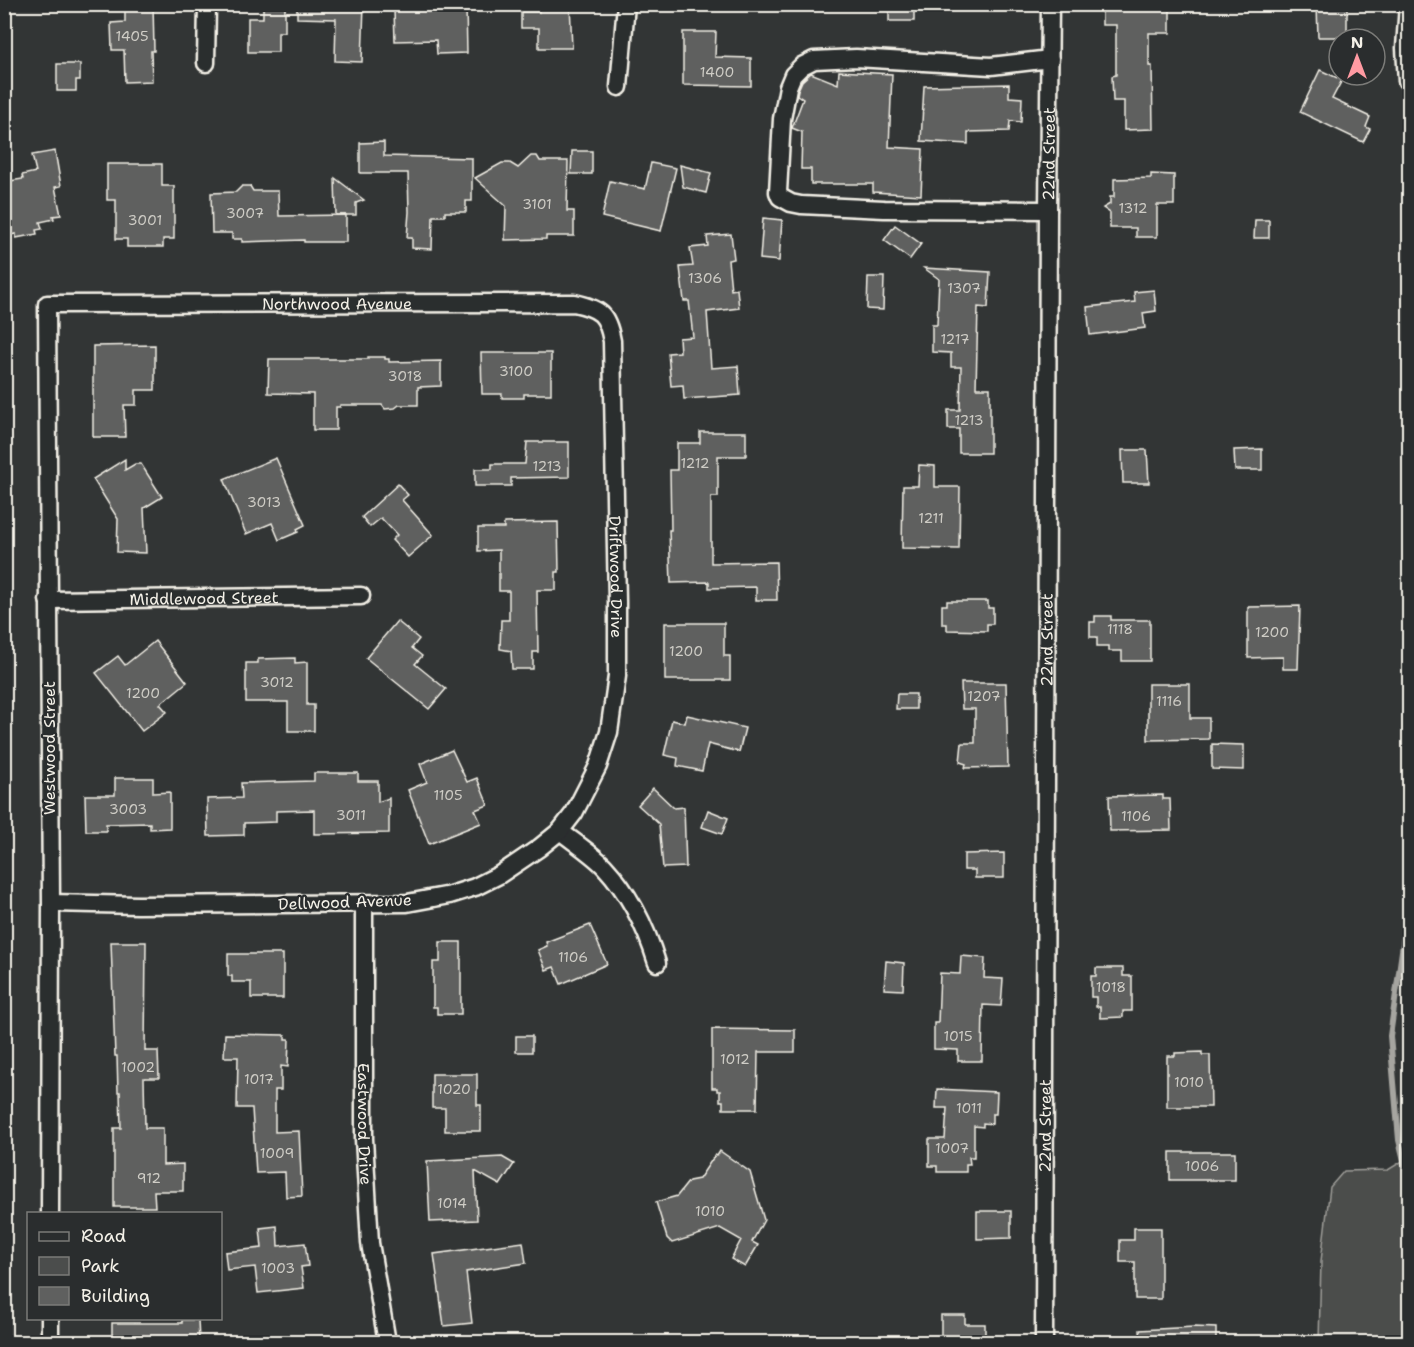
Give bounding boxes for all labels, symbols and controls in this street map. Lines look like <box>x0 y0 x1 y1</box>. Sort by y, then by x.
house number: 1405 <box>115 27 149 45</box>
north arrow <box>1327 27 1387 87</box>
text: N <box>1351 32 1363 53</box>
house number: 1400 <box>700 63 734 81</box>
street label: 22nd Street <box>1038 107 1059 201</box>
house number: 3101 <box>522 195 552 213</box>
house number: 1312 <box>1118 199 1148 217</box>
house number: 3007 <box>226 204 264 222</box>
house number: 3001 <box>128 211 162 229</box>
house number: 1306 <box>688 269 722 287</box>
house number: 1307 <box>947 279 981 297</box>
street label: Northwood Avenue <box>262 293 412 314</box>
house number: 1217 <box>940 330 970 348</box>
house number: 3100 <box>499 362 533 380</box>
house number: 3018 <box>388 367 422 385</box>
house number: 1213 <box>954 411 984 429</box>
house number: 1212 <box>680 454 710 472</box>
house number: 1213 <box>532 457 562 475</box>
house number: 3013 <box>247 493 281 511</box>
house number: 1211 <box>918 509 944 527</box>
street label: Driftwood Drive <box>605 515 628 638</box>
street label: Middlewood Street <box>129 587 279 609</box>
street label: 22nd Street <box>1036 593 1057 687</box>
house number: 1118 <box>1107 620 1133 638</box>
house number: 1200 <box>1255 623 1289 641</box>
house number: 1200 <box>669 642 703 660</box>
house number: 3012 <box>260 673 294 691</box>
street label: Westwood Street <box>39 681 60 815</box>
house number: 1200 <box>126 684 160 702</box>
house number: 1207 <box>967 687 1001 705</box>
house number: 1116 <box>1156 692 1182 710</box>
house number: 1105 <box>433 786 463 804</box>
house number: 3003 <box>109 800 147 818</box>
house number: 3011 <box>336 806 366 824</box>
house number: 1106 <box>1121 807 1151 825</box>
street label: Dellwood Avenue <box>278 889 412 915</box>
house number: 1106 <box>558 948 588 966</box>
house number: 1018 <box>1096 978 1126 996</box>
house number: 1015 <box>943 1027 973 1045</box>
house number: 1012 <box>720 1050 750 1068</box>
house number: 1002 <box>121 1058 155 1076</box>
street label: Eastwood Drive <box>354 1063 377 1186</box>
house number: 1017 <box>244 1070 274 1088</box>
house number: 1010 <box>1174 1073 1204 1091</box>
street label: 22nd Street <box>1034 1079 1055 1173</box>
house number: 1020 <box>437 1080 471 1098</box>
house number: 1011 <box>956 1099 982 1117</box>
house number: 1007 <box>935 1139 969 1157</box>
house number: 1009 <box>260 1144 294 1162</box>
house number: 1006 <box>1185 1157 1219 1175</box>
house number: 912 <box>137 1169 161 1187</box>
house number: 1014 <box>437 1194 467 1212</box>
house number: 1010 <box>695 1202 725 1220</box>
legend <box>27 1212 222 1320</box>
text: Road <box>81 1224 126 1248</box>
text: Park <box>81 1254 120 1278</box>
house number: 1003 <box>261 1259 295 1277</box>
text: Building <box>81 1284 150 1308</box>

